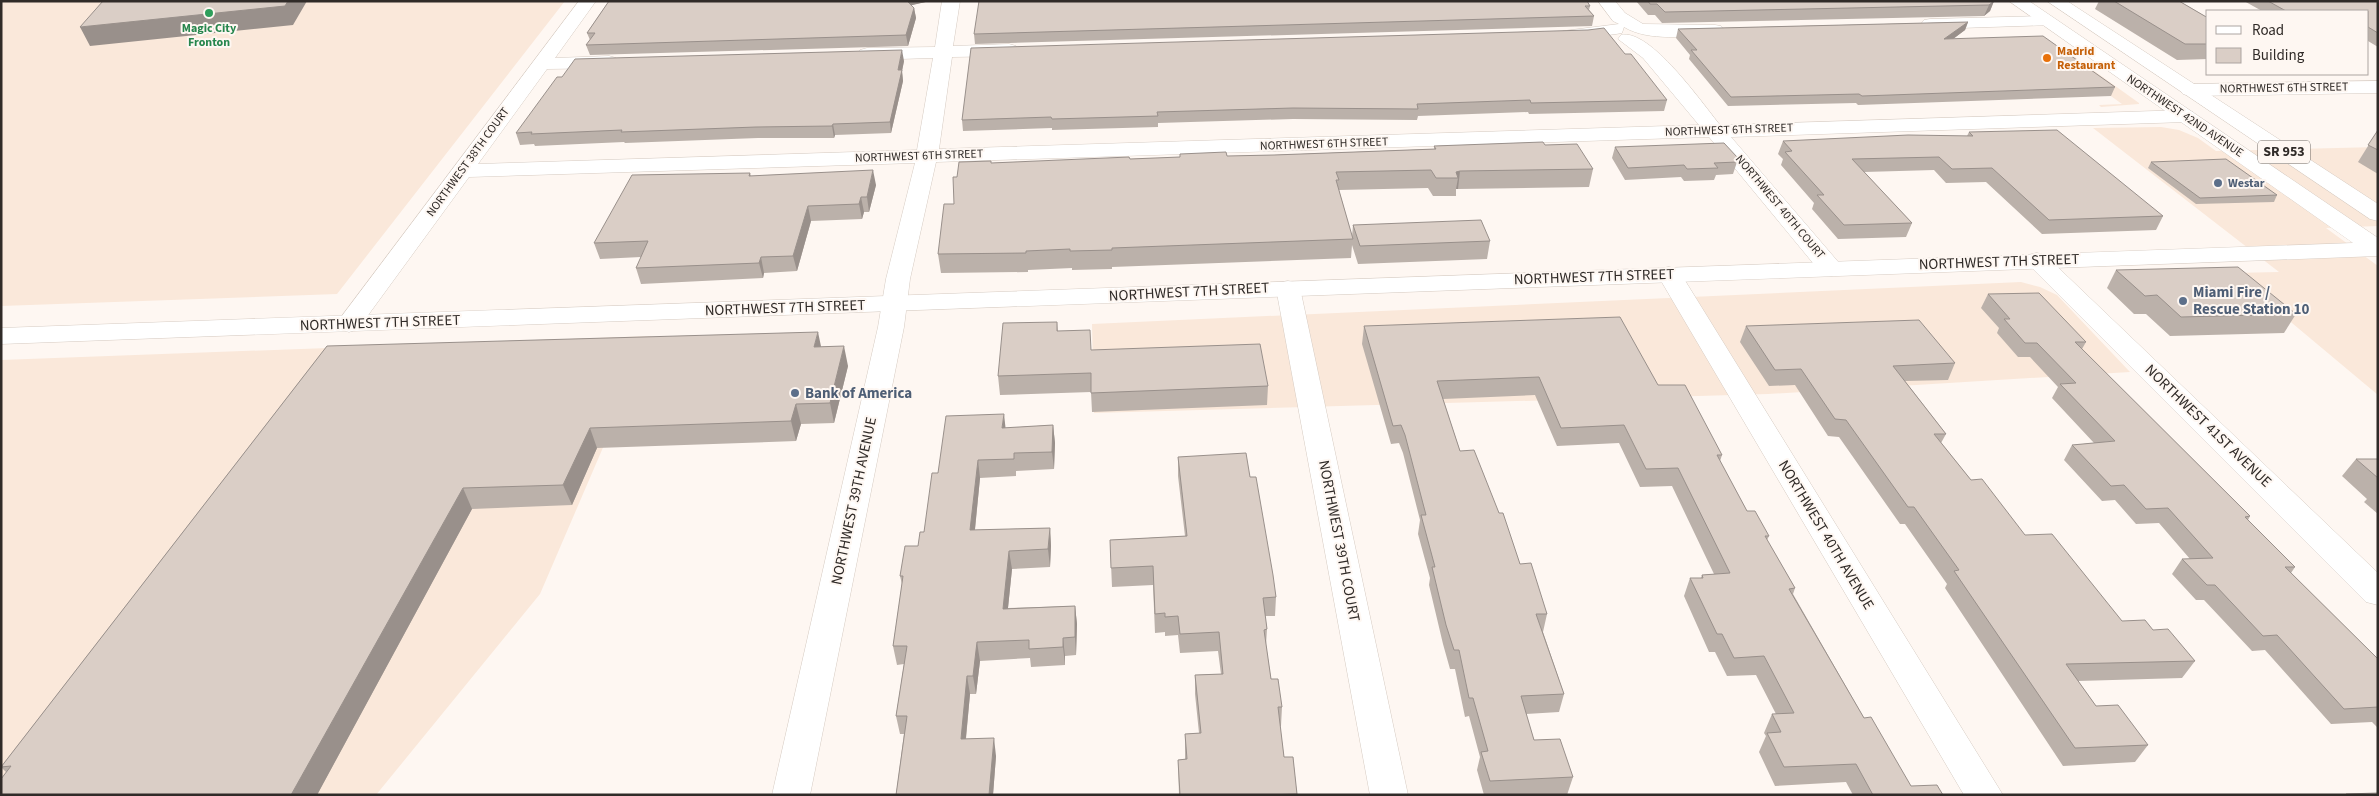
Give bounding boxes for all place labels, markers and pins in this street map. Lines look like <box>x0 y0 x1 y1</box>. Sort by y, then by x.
marker: Magic City Fronton <box>203 7 215 19</box>
place label: Magic City Fronton <box>182 20 237 51</box>
place label: Madrid Restaurant <box>2057 43 2116 74</box>
marker: Madrid Restaurant <box>2041 52 2053 64</box>
place label: Westar <box>2228 175 2265 192</box>
marker: Westar <box>2212 177 2224 189</box>
place label: Miami Fire / Rescue Station 10 <box>2193 282 2309 320</box>
marker: Miami Fire / Rescue Station 10 <box>2177 295 2189 307</box>
place label: Bank of America <box>805 383 912 404</box>
marker: Bank of America <box>789 387 801 399</box>

